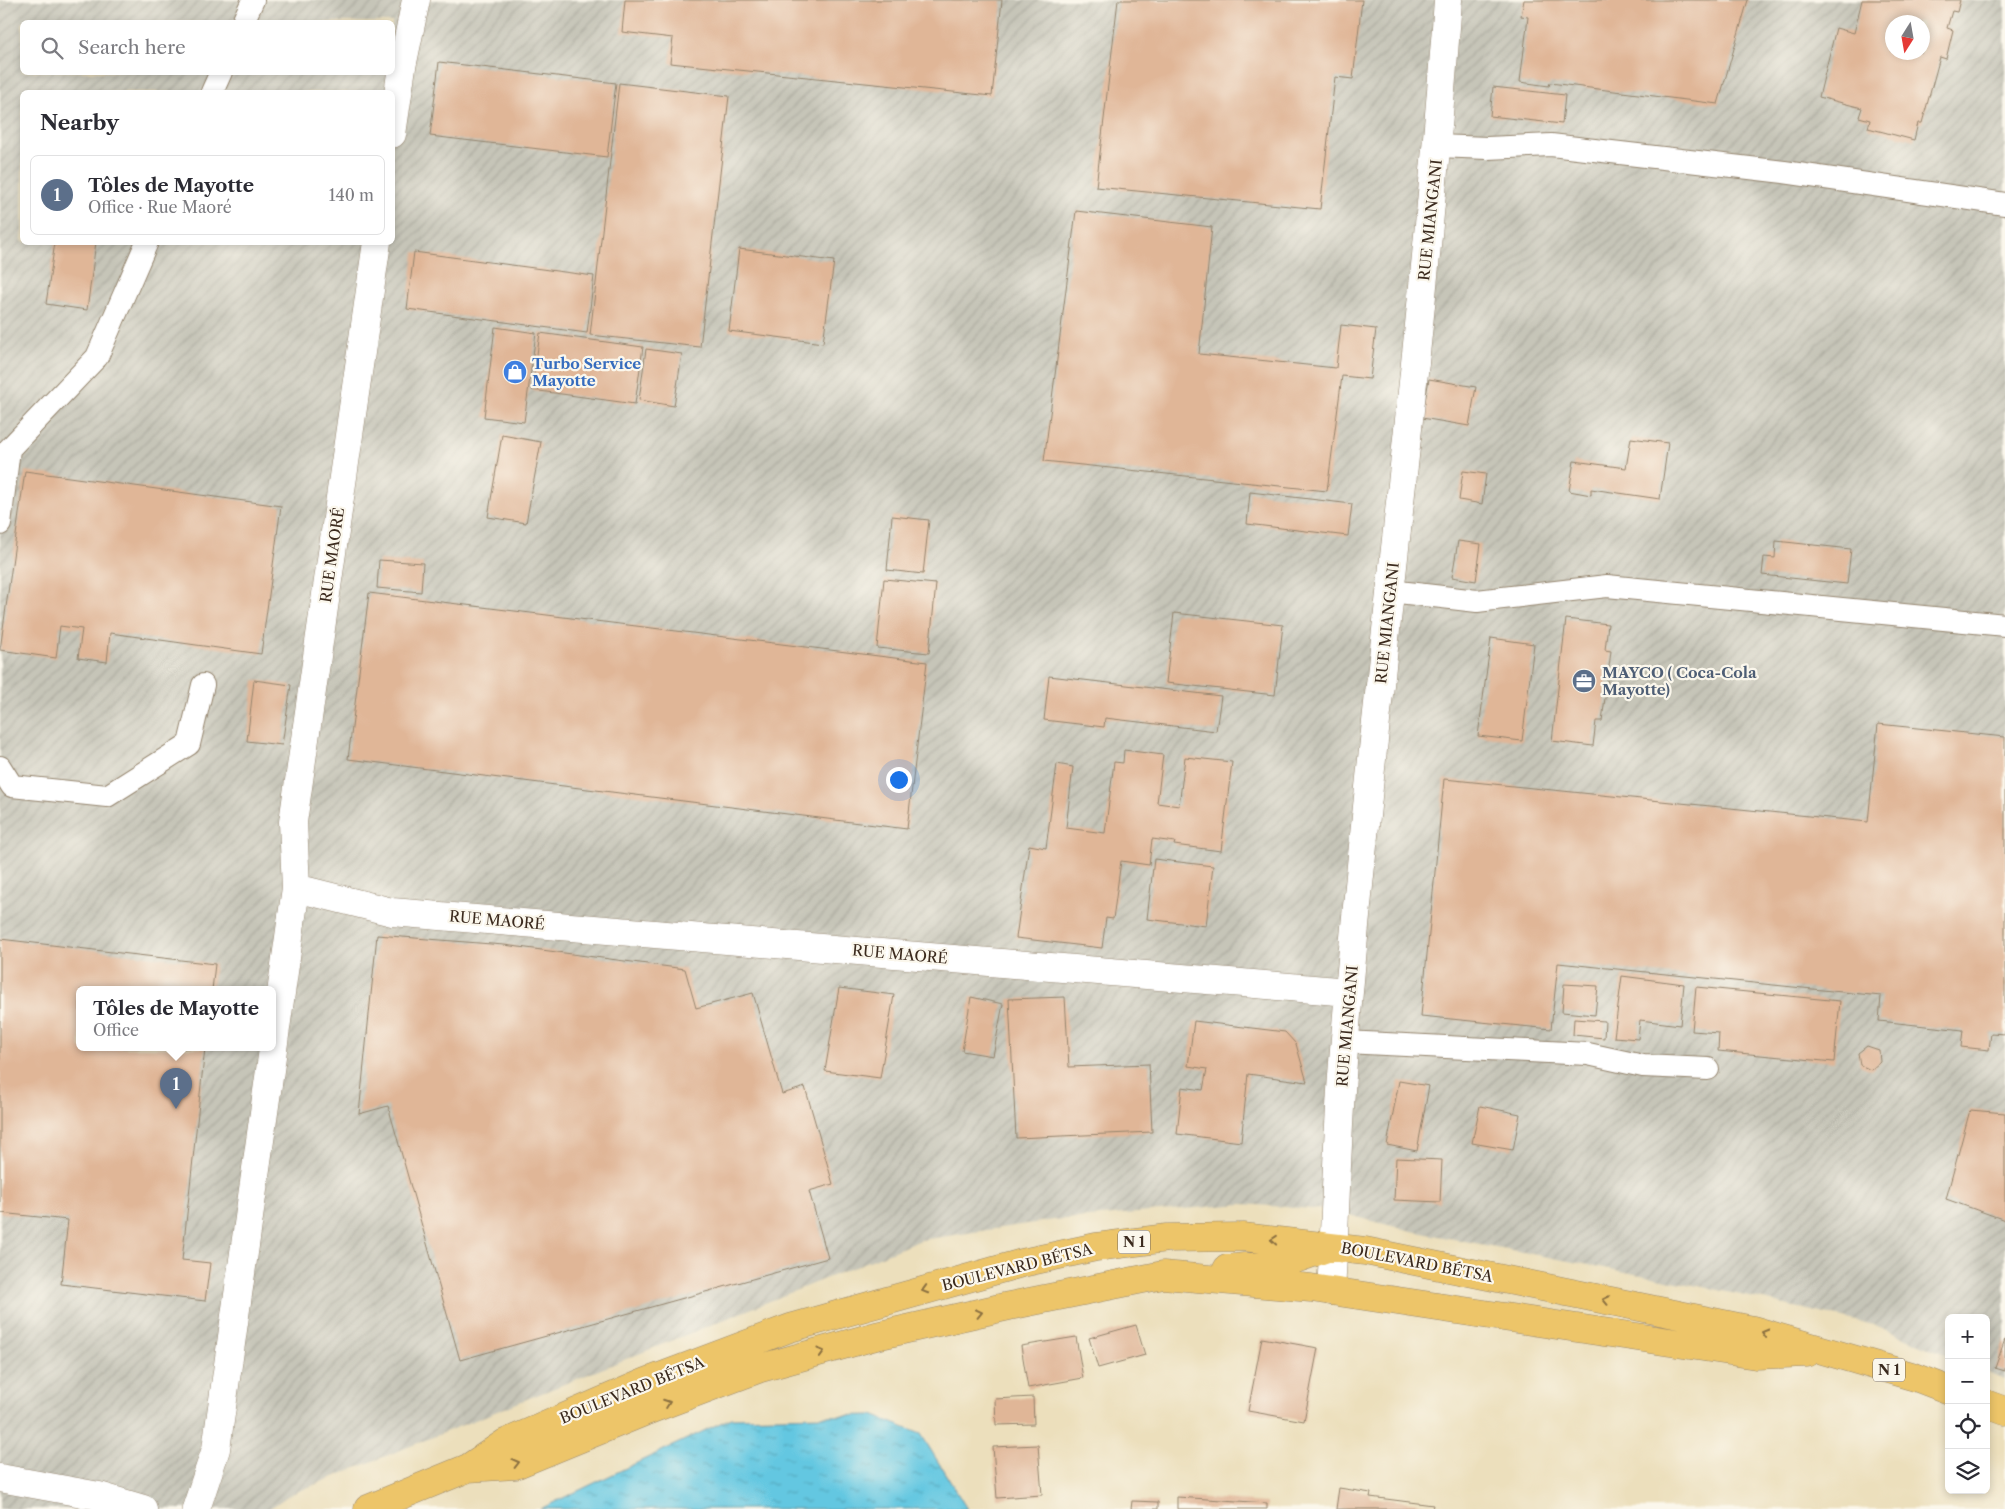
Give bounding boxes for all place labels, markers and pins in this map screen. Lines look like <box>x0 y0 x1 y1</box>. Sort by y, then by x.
place label: Turbo Service Mayotte <box>532 354 641 390</box>
shop icon: Turbo Service Mayotte <box>502 359 528 385</box>
place label: MAYCO ( Coca-Cola Mayotte) <box>1602 663 1757 699</box>
office icon: MAYCO ( Coca-Cola Mayotte) <box>1571 668 1597 694</box>
pin: 1 <box>160 1068 192 1109</box>

